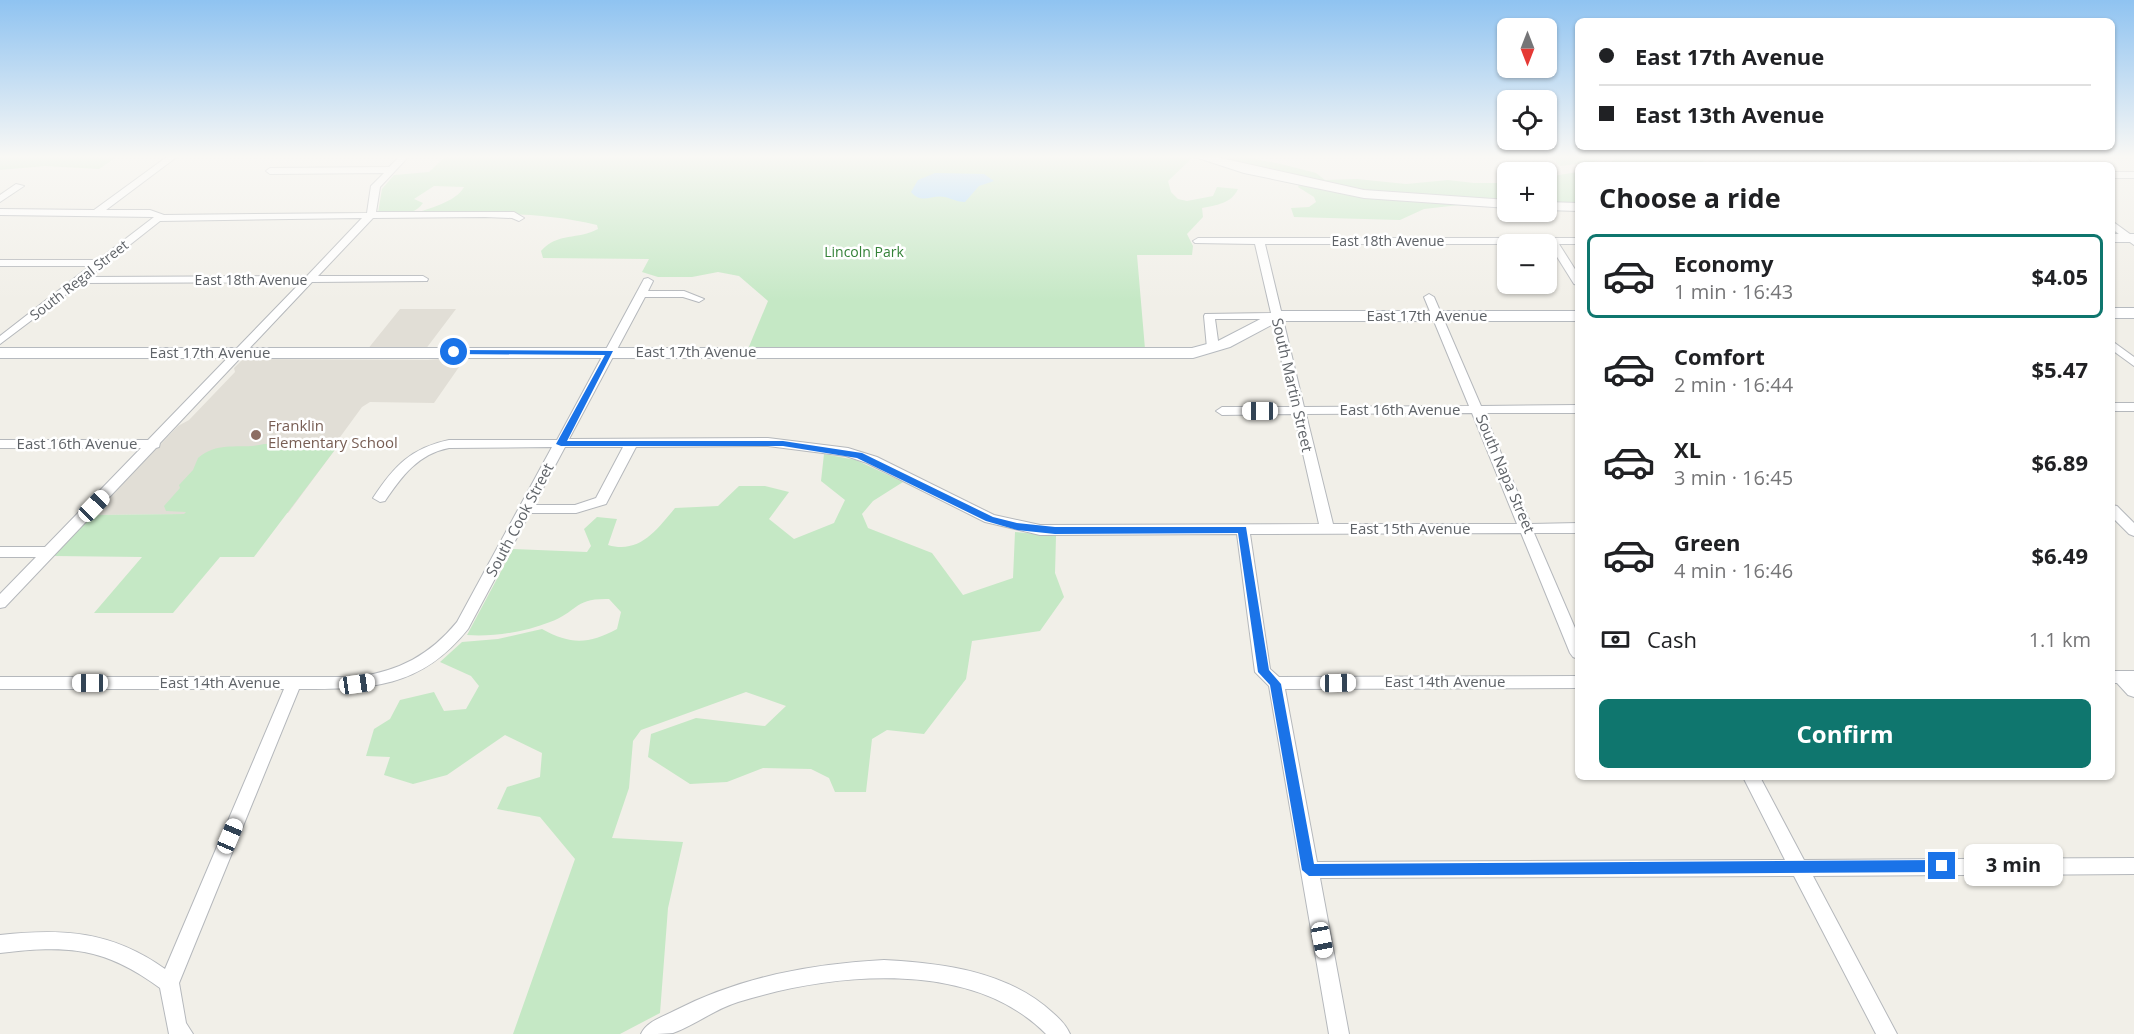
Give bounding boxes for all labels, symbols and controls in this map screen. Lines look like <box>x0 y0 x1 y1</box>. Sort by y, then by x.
north arrow <box>1497 18 1557 78</box>
map controls <box>1497 18 1557 294</box>
text: East 17th Avenue <box>1635 41 1824 71</box>
button: locate <box>1497 90 1557 150</box>
text: East 13th Avenue <box>1635 99 1824 129</box>
button: + <box>1497 162 1557 222</box>
text: Choose a ride <box>1599 179 1781 216</box>
street label: East 18th Avenue <box>1332 231 1445 250</box>
button: − <box>1497 234 1557 294</box>
street label: South Regal Street <box>26 235 132 324</box>
park label: Lincoln Park <box>824 242 904 261</box>
text: Economy <box>1674 248 1773 278</box>
icon: car <box>1602 249 1656 303</box>
text: $4.05 <box>2031 261 2088 291</box>
street label: East 18th Avenue <box>195 270 308 289</box>
text: 1 min · 16:43 <box>1674 278 1793 305</box>
street label: East 17th Avenue <box>1367 305 1487 325</box>
street label: South Martin Street <box>1268 316 1318 454</box>
route start <box>440 338 467 365</box>
street label: East 17th Avenue <box>636 341 756 361</box>
text: Comfort <box>1674 341 1765 371</box>
street label: East 17th Avenue <box>150 342 270 362</box>
icon: car <box>1602 342 1656 396</box>
text: $5.47 <box>2031 354 2088 384</box>
text: 2 min · 16:44 <box>1674 371 1793 398</box>
street label: East 16th Avenue <box>1340 399 1460 419</box>
car <box>1242 402 1278 420</box>
street label: South Napa Street <box>1472 411 1540 536</box>
place label: Franklin Elementary School <box>268 415 398 452</box>
marker: Franklin Elementary School <box>249 428 263 442</box>
street label: East 16th Avenue <box>17 433 137 453</box>
text: XL <box>1674 434 1701 464</box>
icon: car <box>1602 435 1656 489</box>
text: $6.89 <box>2031 447 2088 477</box>
street label: South Cook Street <box>481 459 558 580</box>
text: 3 min · 16:45 <box>1674 464 1793 491</box>
car <box>75 487 113 525</box>
street label: East 15th Avenue <box>1350 518 1470 538</box>
text: Green <box>1674 527 1740 557</box>
icon: car <box>1602 528 1656 582</box>
text: $6.49 <box>2031 540 2088 570</box>
text: 4 min · 16:46 <box>1674 557 1793 584</box>
icon: cash <box>1599 623 1632 656</box>
text: Cash <box>1647 624 1697 654</box>
text: 1.1 km <box>2029 626 2091 653</box>
street label: East 14th Avenue <box>1385 671 1505 691</box>
street label: East 14th Avenue <box>160 672 280 692</box>
car <box>338 673 376 695</box>
car <box>72 674 108 692</box>
car <box>1320 674 1356 692</box>
button: Confirm <box>1599 699 2091 768</box>
car <box>215 816 245 856</box>
callout: 3 min <box>1963 845 2062 887</box>
text: 3 min <box>1986 851 2041 878</box>
route end <box>1928 852 1955 879</box>
car <box>1310 921 1334 959</box>

